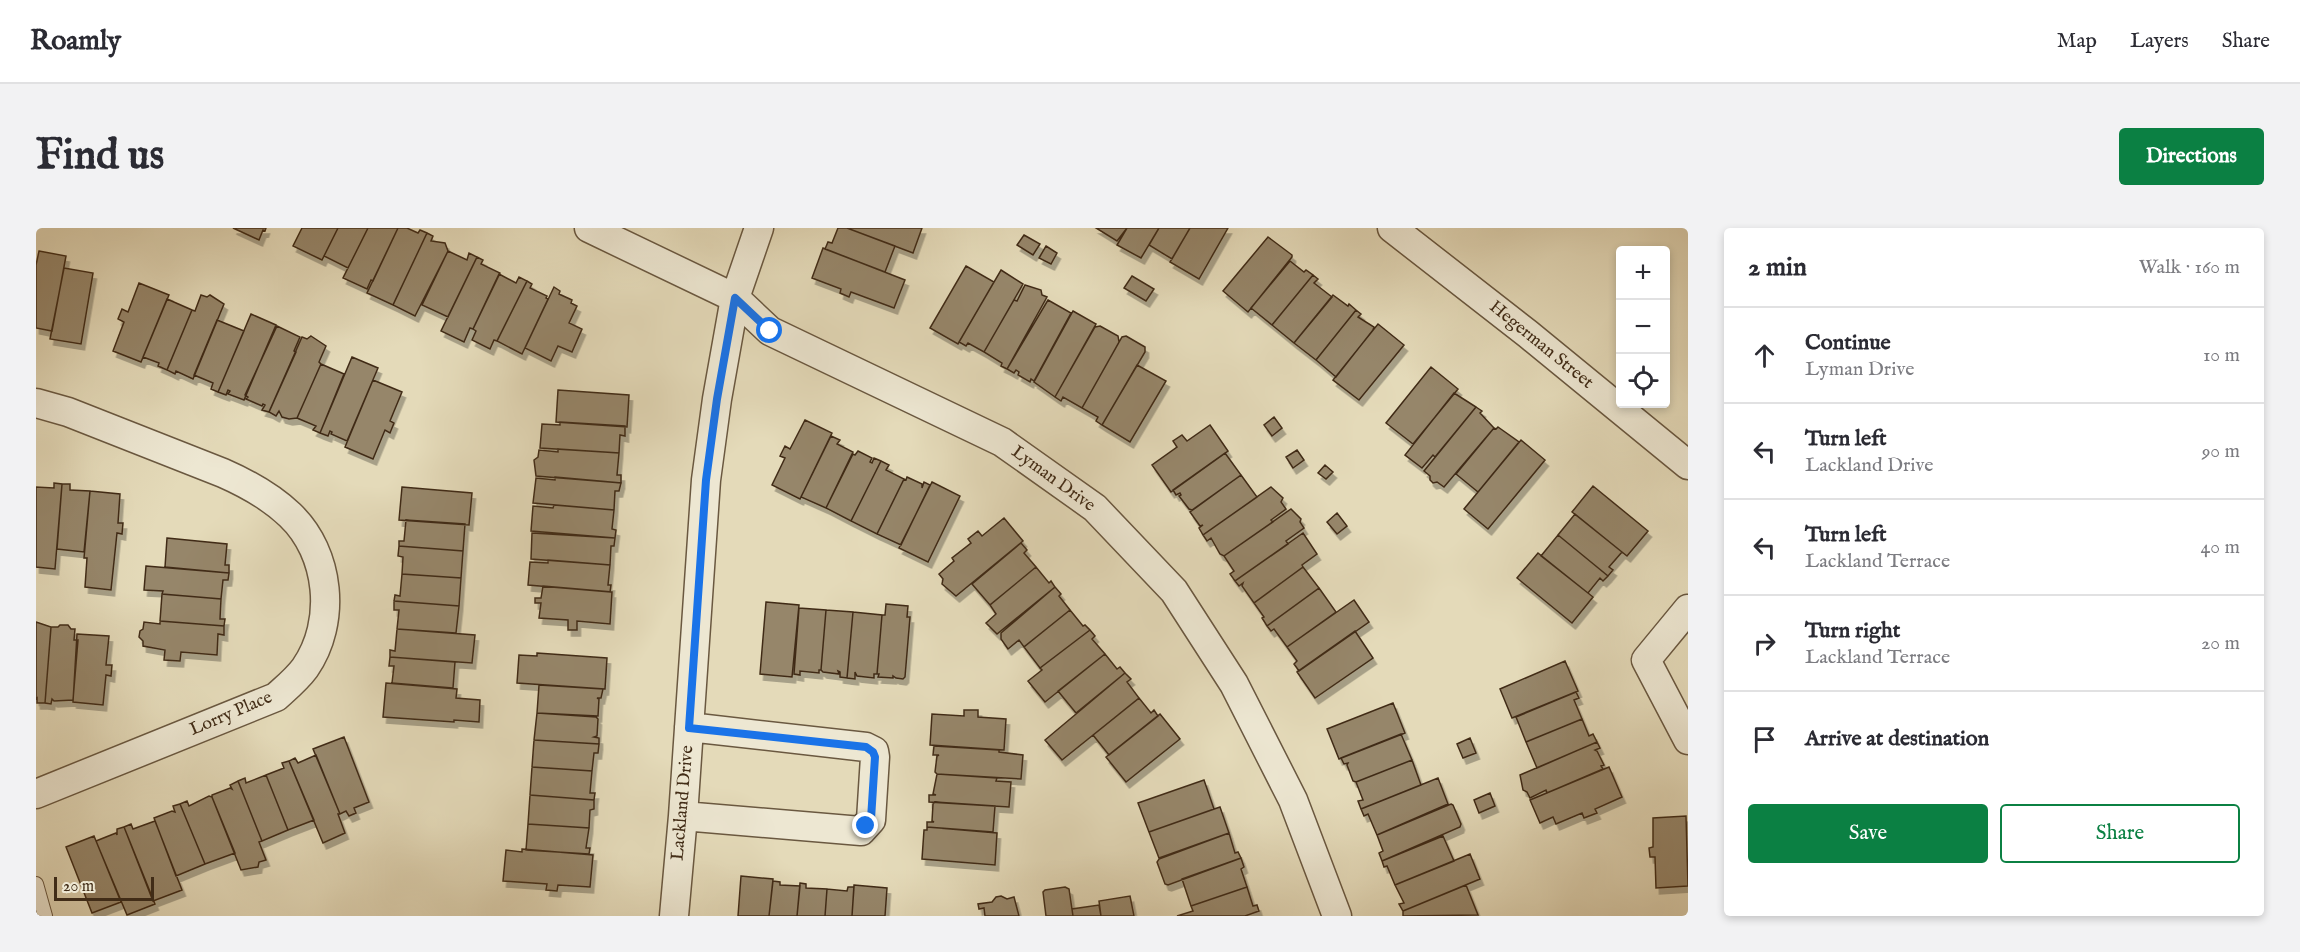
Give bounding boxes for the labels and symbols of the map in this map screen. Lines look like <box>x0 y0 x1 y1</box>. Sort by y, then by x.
street label: Hegerman Street <box>1484 296 1598 394</box>
route start <box>756 317 782 343</box>
street label: Lyman Drive <box>1006 441 1100 517</box>
street label: Lorry Place <box>186 686 276 742</box>
street label: Lackland Drive <box>667 744 699 862</box>
route end <box>852 812 878 838</box>
scale bar <box>54 874 154 902</box>

